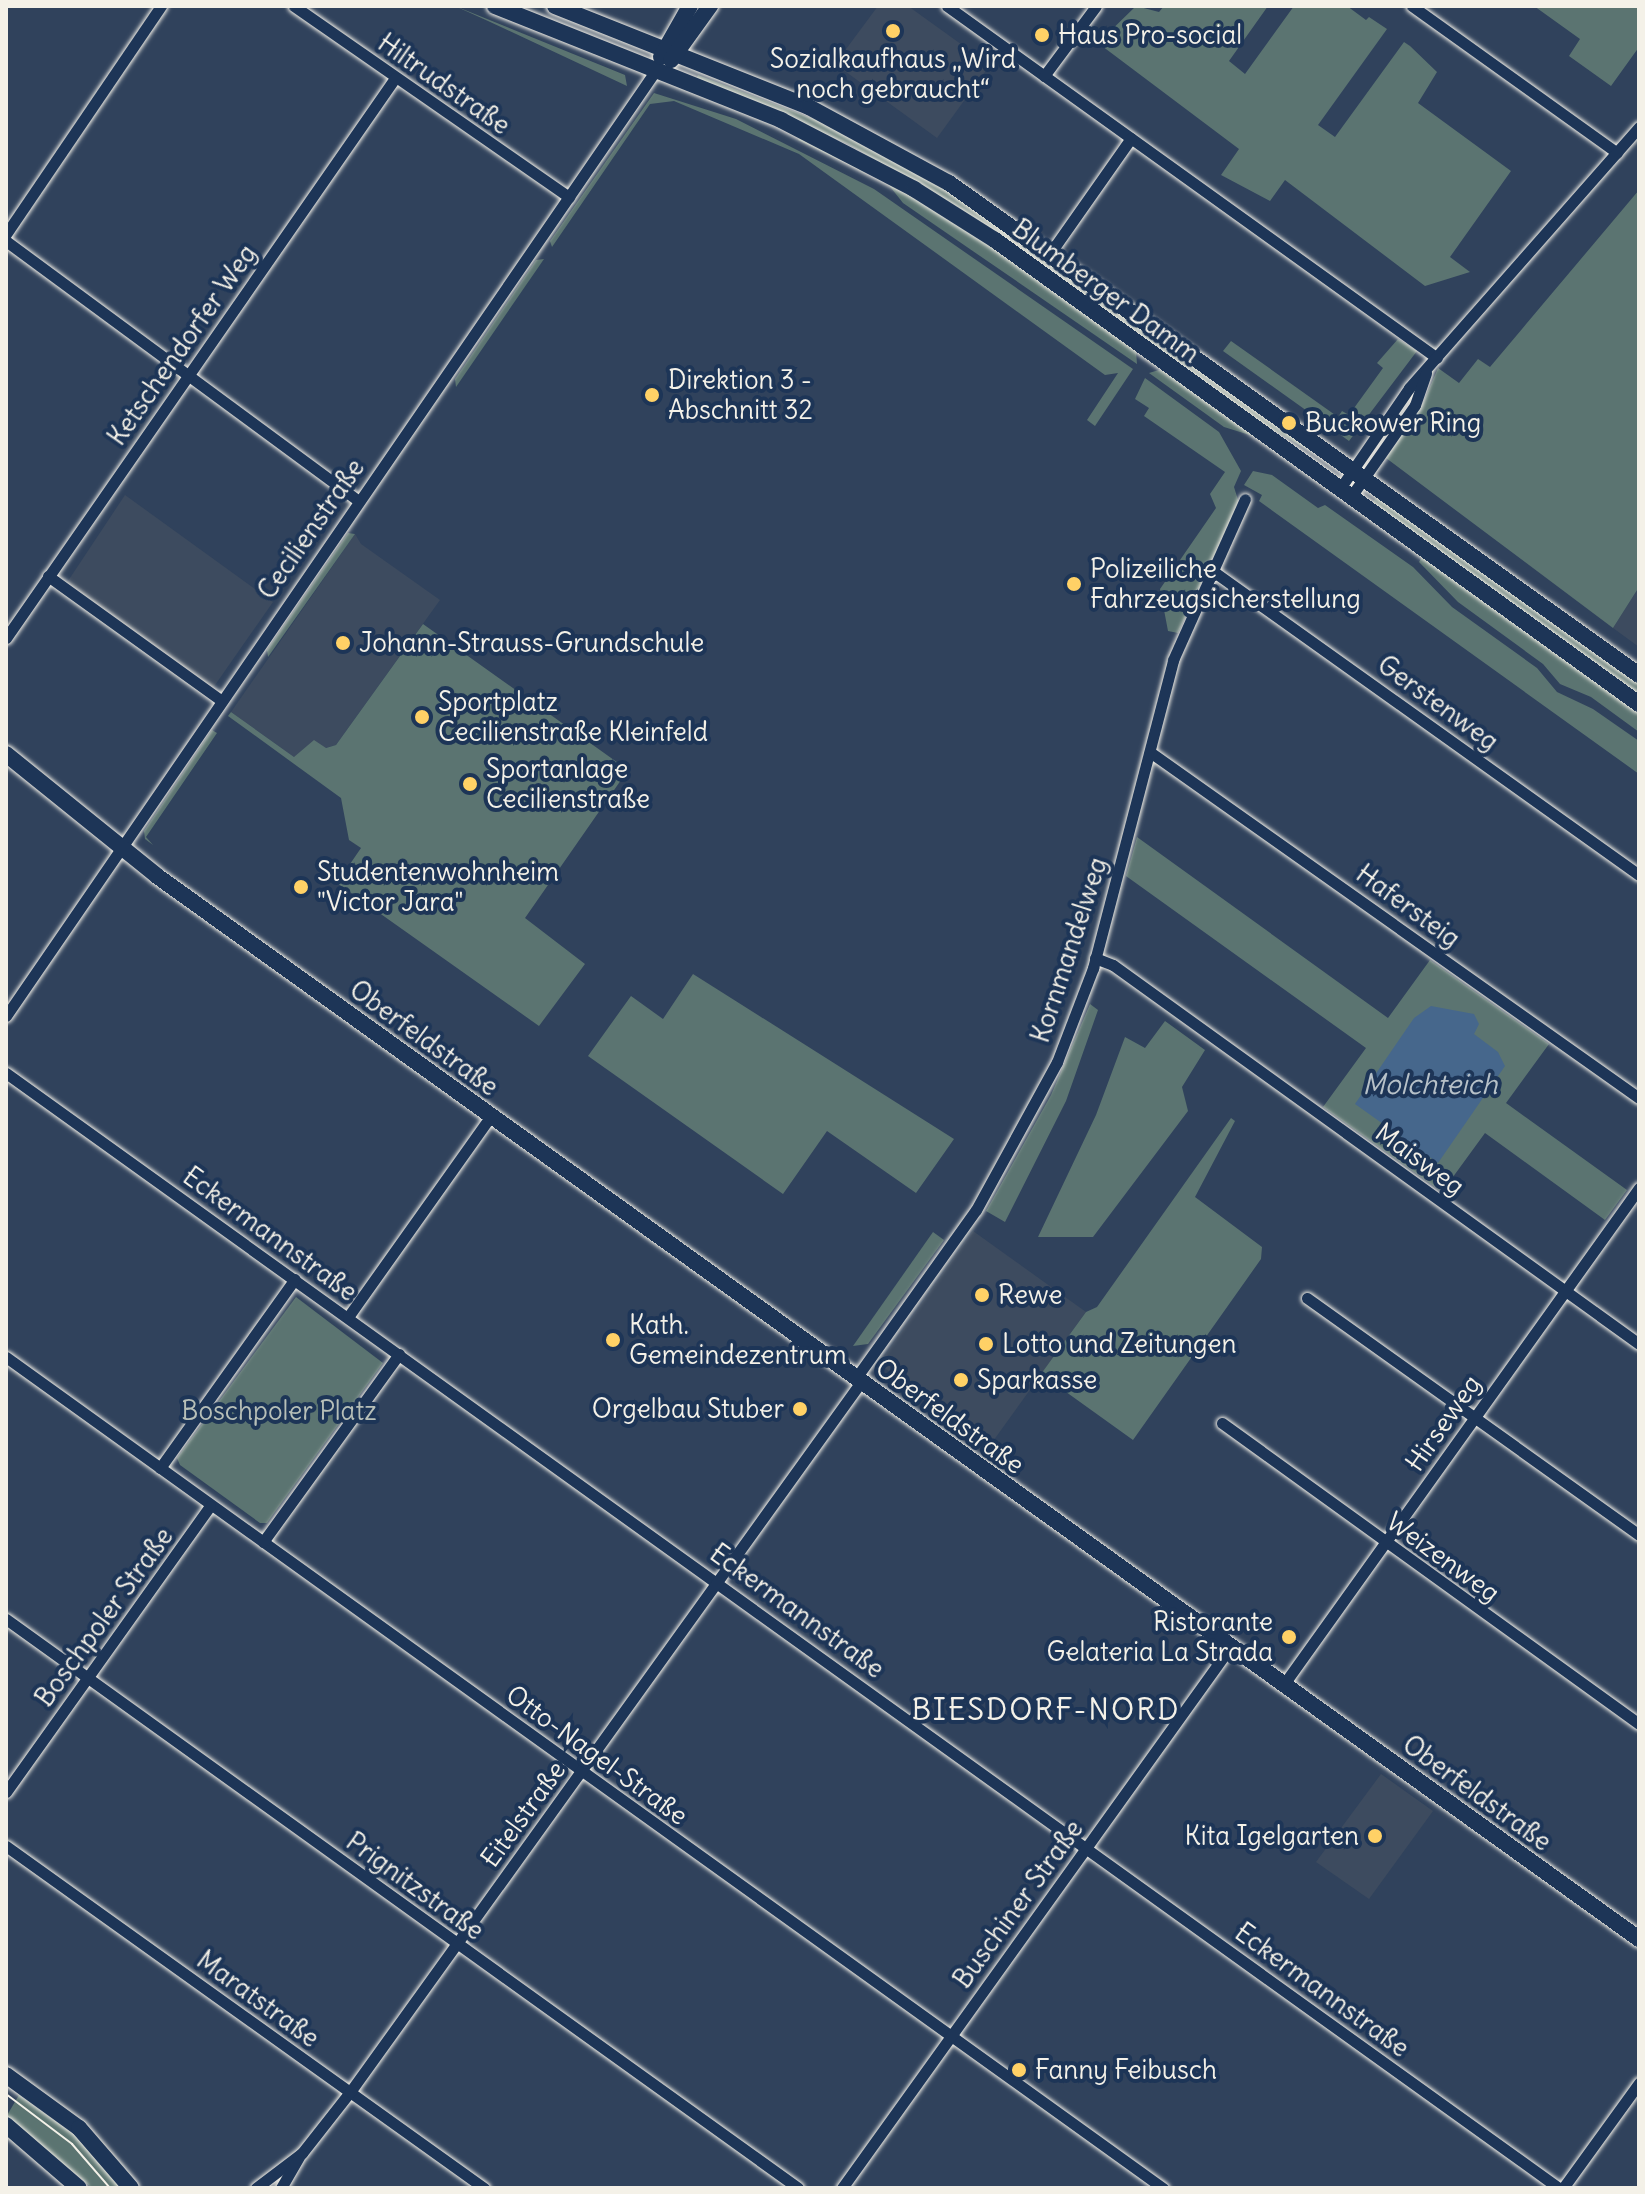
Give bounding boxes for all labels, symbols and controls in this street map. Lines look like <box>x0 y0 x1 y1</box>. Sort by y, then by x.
place label: Haus Pro-social <box>1058 19 1242 51</box>
marker: Sozialkaufhaus „Wird noch gebraucht“ <box>884 22 902 40</box>
marker: Haus Pro-social <box>1033 26 1051 44</box>
street label: Hiltrudstraße <box>372 27 516 141</box>
place label: Sozialkaufhaus „Wird noch gebraucht“ <box>770 43 1016 104</box>
street label: Blumberger Damm <box>1006 213 1206 369</box>
street label: Ketschendorfer Weg <box>101 239 263 451</box>
place label: Direktion 3 - Abschnitt 32 <box>668 364 813 426</box>
marker: Direktion 3 - Abschnitt 32 <box>643 386 661 404</box>
place label: Buckower Ring <box>1305 407 1481 439</box>
marker: Buckower Ring <box>1280 414 1298 432</box>
street label: Cecilienstraße <box>251 453 371 605</box>
place label: Polizeiliche Fahrzeugsicherstellung <box>1090 553 1361 614</box>
marker: Polizeiliche Fahrzeugsicherstellung <box>1065 575 1083 593</box>
place label: Johann-Strauss-Grundschule <box>359 627 704 659</box>
marker: Johann-Strauss-Grundschule <box>334 634 352 652</box>
street label: Gerstenweg <box>1372 649 1504 757</box>
place label: Sportplatz Cecilienstraße Kleinfeld <box>438 686 708 748</box>
marker: Sportplatz Cecilienstraße Kleinfeld <box>413 708 431 726</box>
place label: Sportanlage Cecilienstraße <box>486 753 650 814</box>
marker: Sportanlage Cecilienstraße <box>461 775 479 793</box>
street label: Kornmandelweg <box>1024 854 1114 1046</box>
place label: Studentenwohnheim "Victor Jara" <box>317 856 559 918</box>
street label: Hafersteig <box>1350 858 1466 954</box>
marker: Studentenwohnheim "Victor Jara" <box>292 878 310 896</box>
street label: Oberfeldstraße <box>344 974 504 1102</box>
water label: Molchteich <box>1362 1067 1498 1101</box>
street label: Maisweg <box>1369 1116 1471 1202</box>
street label: Eckermannstraße <box>177 1160 363 1308</box>
place label: Rewe <box>998 1279 1062 1311</box>
marker: Rewe <box>973 1286 991 1304</box>
place label: Kath. Gemeindezentrum <box>629 1309 847 1370</box>
place label: Lotto und Zeitungen <box>1002 1328 1237 1360</box>
marker: Kath. Gemeindezentrum <box>604 1331 622 1349</box>
marker: Lotto und Zeitungen <box>977 1335 995 1353</box>
street label: Oberfeldstraße <box>870 1352 1030 1480</box>
place label: Sparkasse <box>977 1364 1097 1396</box>
street label: Hirseweg <box>1399 1369 1487 1477</box>
marker: Sparkasse <box>952 1371 970 1389</box>
place label: Orgelbau Stuber <box>592 1393 784 1425</box>
park label: Boschpoler Platz <box>181 1395 377 1427</box>
marker: Orgelbau Stuber <box>791 1400 809 1418</box>
street label: Weizenweg <box>1380 1505 1506 1609</box>
street label: Boschpoler Straße <box>29 1521 179 1713</box>
street label: Eckermannstraße <box>704 1537 890 1685</box>
place label: Ristorante Gelateria La Strada <box>1047 1606 1273 1668</box>
marker: Ristorante Gelateria La Strada <box>1280 1628 1298 1646</box>
street label: Otto-Nagel-Straße <box>500 1679 694 1831</box>
district label: BIESDORF-NORD <box>911 1691 1181 1727</box>
street label: Oberfeldstraße <box>1397 1729 1557 1857</box>
street label: Eitelstraße <box>474 1755 572 1873</box>
street label: Buschiner Straße <box>947 1814 1089 1994</box>
place label: Kita Igelgarten <box>1185 1820 1359 1852</box>
street label: Prignitzstraße <box>340 1826 490 1946</box>
marker: Kita Igelgarten <box>1366 1827 1384 1845</box>
street label: Eckermannstraße <box>1229 1916 1415 2064</box>
street label: Maratstraße <box>191 1944 325 2054</box>
place label: Fanny Feibusch <box>1035 2054 1217 2086</box>
marker: Fanny Feibusch <box>1010 2061 1028 2079</box>

